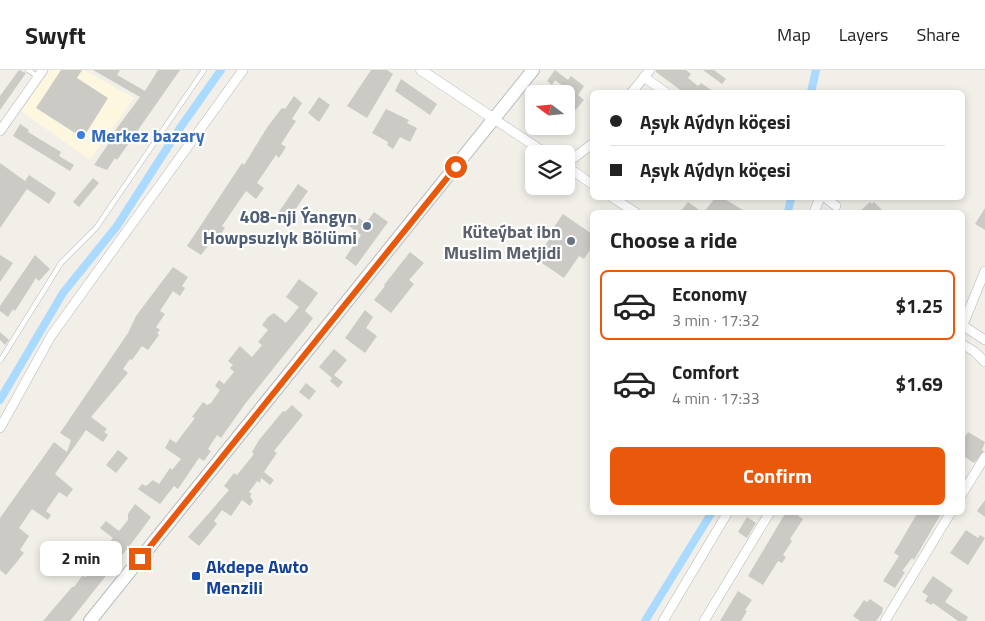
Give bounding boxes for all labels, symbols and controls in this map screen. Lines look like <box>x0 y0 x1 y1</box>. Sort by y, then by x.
text: Swyft <box>25 17 86 53</box>
text: Map <box>777 21 811 48</box>
text: Layers <box>839 21 888 48</box>
text: Share <box>916 21 960 48</box>
north arrow <box>525 85 575 135</box>
map controls <box>525 85 575 195</box>
text: Aşyk Aýdyn köçesi <box>640 107 791 136</box>
place label: Merkez bazary <box>91 122 205 149</box>
marker: Merkez bazary <box>75 129 87 141</box>
button: layers <box>525 145 575 195</box>
text: Aşyk Aýdyn köçesi <box>640 155 791 184</box>
route start <box>445 156 467 178</box>
place label: 408-nji Ýangyn Howpsuzlyk Bölümi <box>203 203 357 251</box>
place label: Küteýbat ibn Muslim Metjidi <box>444 218 561 266</box>
marker: 408-nji Ýangyn Howpsuzlyk Bölümi <box>361 220 373 232</box>
text: Choose a ride <box>610 223 737 257</box>
marker: Küteýbat ibn Muslim Metjidi <box>565 235 577 247</box>
text: Economy <box>672 279 747 308</box>
icon: car <box>612 283 657 328</box>
text: $1.25 <box>896 291 943 320</box>
text: 3 min · 17:32 <box>672 308 760 332</box>
text: Comfort <box>672 357 739 386</box>
icon: car <box>612 361 657 406</box>
text: $1.69 <box>896 369 943 398</box>
text: 4 min · 17:33 <box>672 386 760 410</box>
button: Confirm <box>610 447 945 505</box>
callout: 2 min <box>40 542 122 576</box>
text: 2 min <box>62 546 100 570</box>
route end <box>129 548 151 570</box>
place label: Akdepe Awto Menzili <box>206 553 309 601</box>
marker: Akdepe Awto Menzili <box>190 570 202 582</box>

